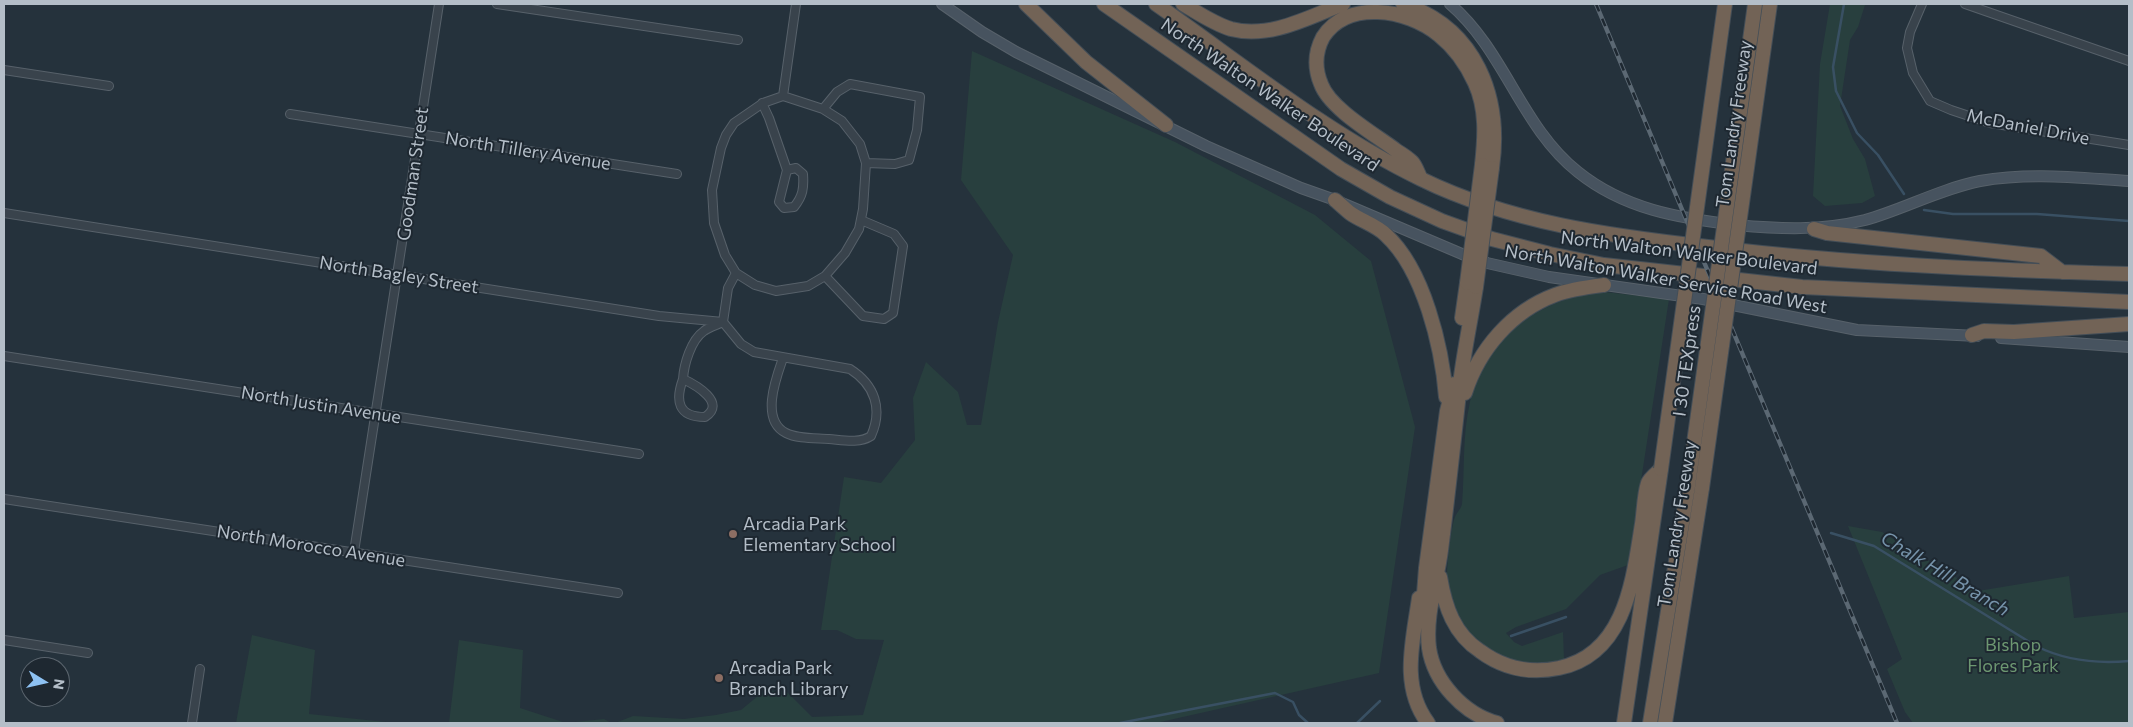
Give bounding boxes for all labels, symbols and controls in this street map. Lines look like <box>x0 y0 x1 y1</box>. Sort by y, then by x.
street label: North Walton Walker Boulevard <box>1157 14 1383 176</box>
street label: Tom Landry Freeway <box>1712 39 1756 209</box>
street label: McDaniel Drive <box>1965 105 2091 149</box>
street label: Goodman Street <box>393 106 433 242</box>
street label: North Tillery Avenue <box>444 127 612 175</box>
street label: North Walton Walker Boulevard <box>1559 227 1819 279</box>
street label: North Walton Walker Service Road West <box>1503 240 1829 318</box>
street label: North Bagley Street <box>318 252 480 298</box>
street label: I 30 TEXpress <box>1669 304 1705 418</box>
street label: North Justin Avenue <box>239 382 403 428</box>
street label: Tom Landry Freeway <box>1653 439 1701 609</box>
place label: Arcadia Park Elementary School <box>743 513 896 556</box>
street label: North Morocco Avenue <box>215 520 407 572</box>
water label: Chalk Hill Branch <box>1877 527 2013 621</box>
marker: Arcadia Park Elementary School <box>727 528 739 540</box>
park label: Bishop Flores Park <box>1967 634 2059 676</box>
north arrow <box>20 657 70 707</box>
place label: Arcadia Park Branch Library <box>729 657 849 700</box>
marker: Arcadia Park Branch Library <box>713 672 725 684</box>
text: N <box>50 678 69 691</box>

